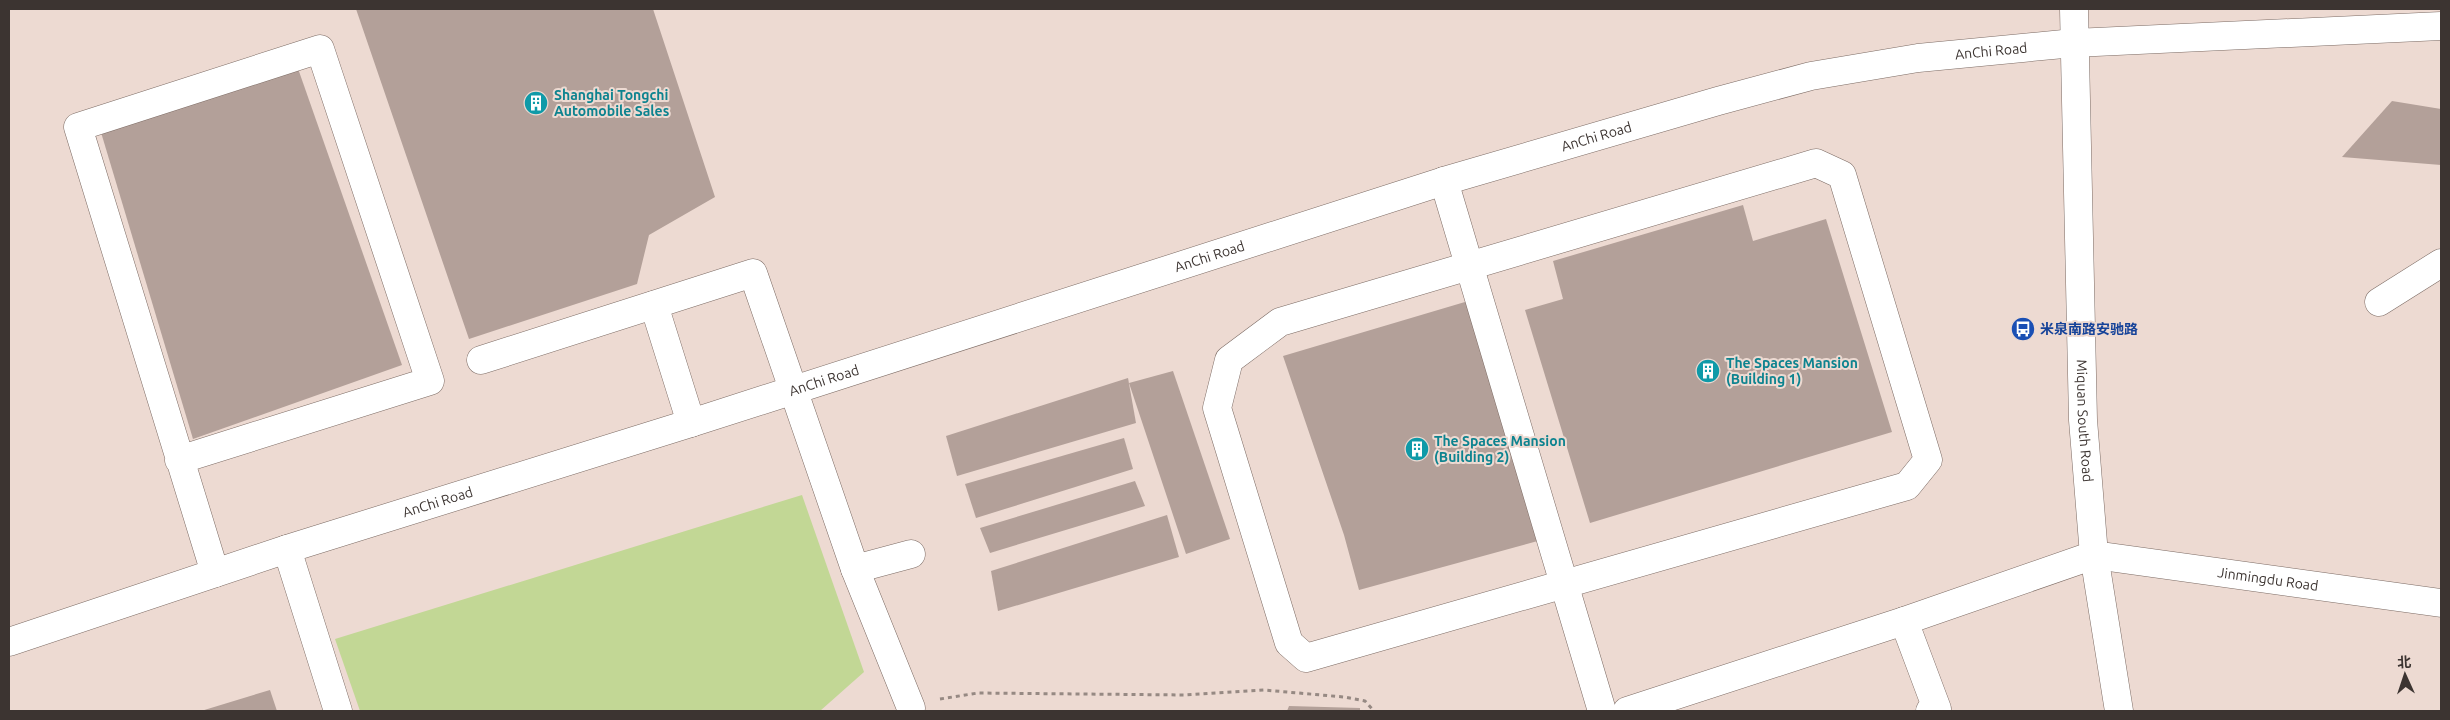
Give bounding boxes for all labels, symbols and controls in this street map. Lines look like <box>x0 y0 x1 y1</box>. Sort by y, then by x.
street label: AnChi Road <box>1954 40 2028 62</box>
place label: Shanghai Tongchi Automobile Sales <box>554 87 670 119</box>
building icon: Shanghai Tongchi Automobile Sales <box>523 90 549 116</box>
street label: AnChi Road <box>1559 119 1633 154</box>
street label: AnChi Road <box>1173 238 1247 275</box>
bus stop icon: 米泉南路安驰路 <box>2010 316 2036 342</box>
place label: 米泉南路安驰路 <box>2040 321 2138 337</box>
place label: The Spaces Mansion (Building 1) <box>1726 355 1858 387</box>
building icon: The Spaces Mansion (Building 1) <box>1695 358 1721 384</box>
street label: Miquan South Road <box>2074 359 2096 483</box>
street label: AnChi Road <box>787 362 861 399</box>
place label: The Spaces Mansion (Building 2) <box>1434 433 1566 465</box>
building icon: The Spaces Mansion (Building 2) <box>1404 436 1430 462</box>
street label: AnChi Road <box>401 484 475 520</box>
street label: Jinmingdu Road <box>2217 564 2319 594</box>
north arrow <box>2380 650 2430 700</box>
text: 北 <box>2397 654 2412 670</box>

